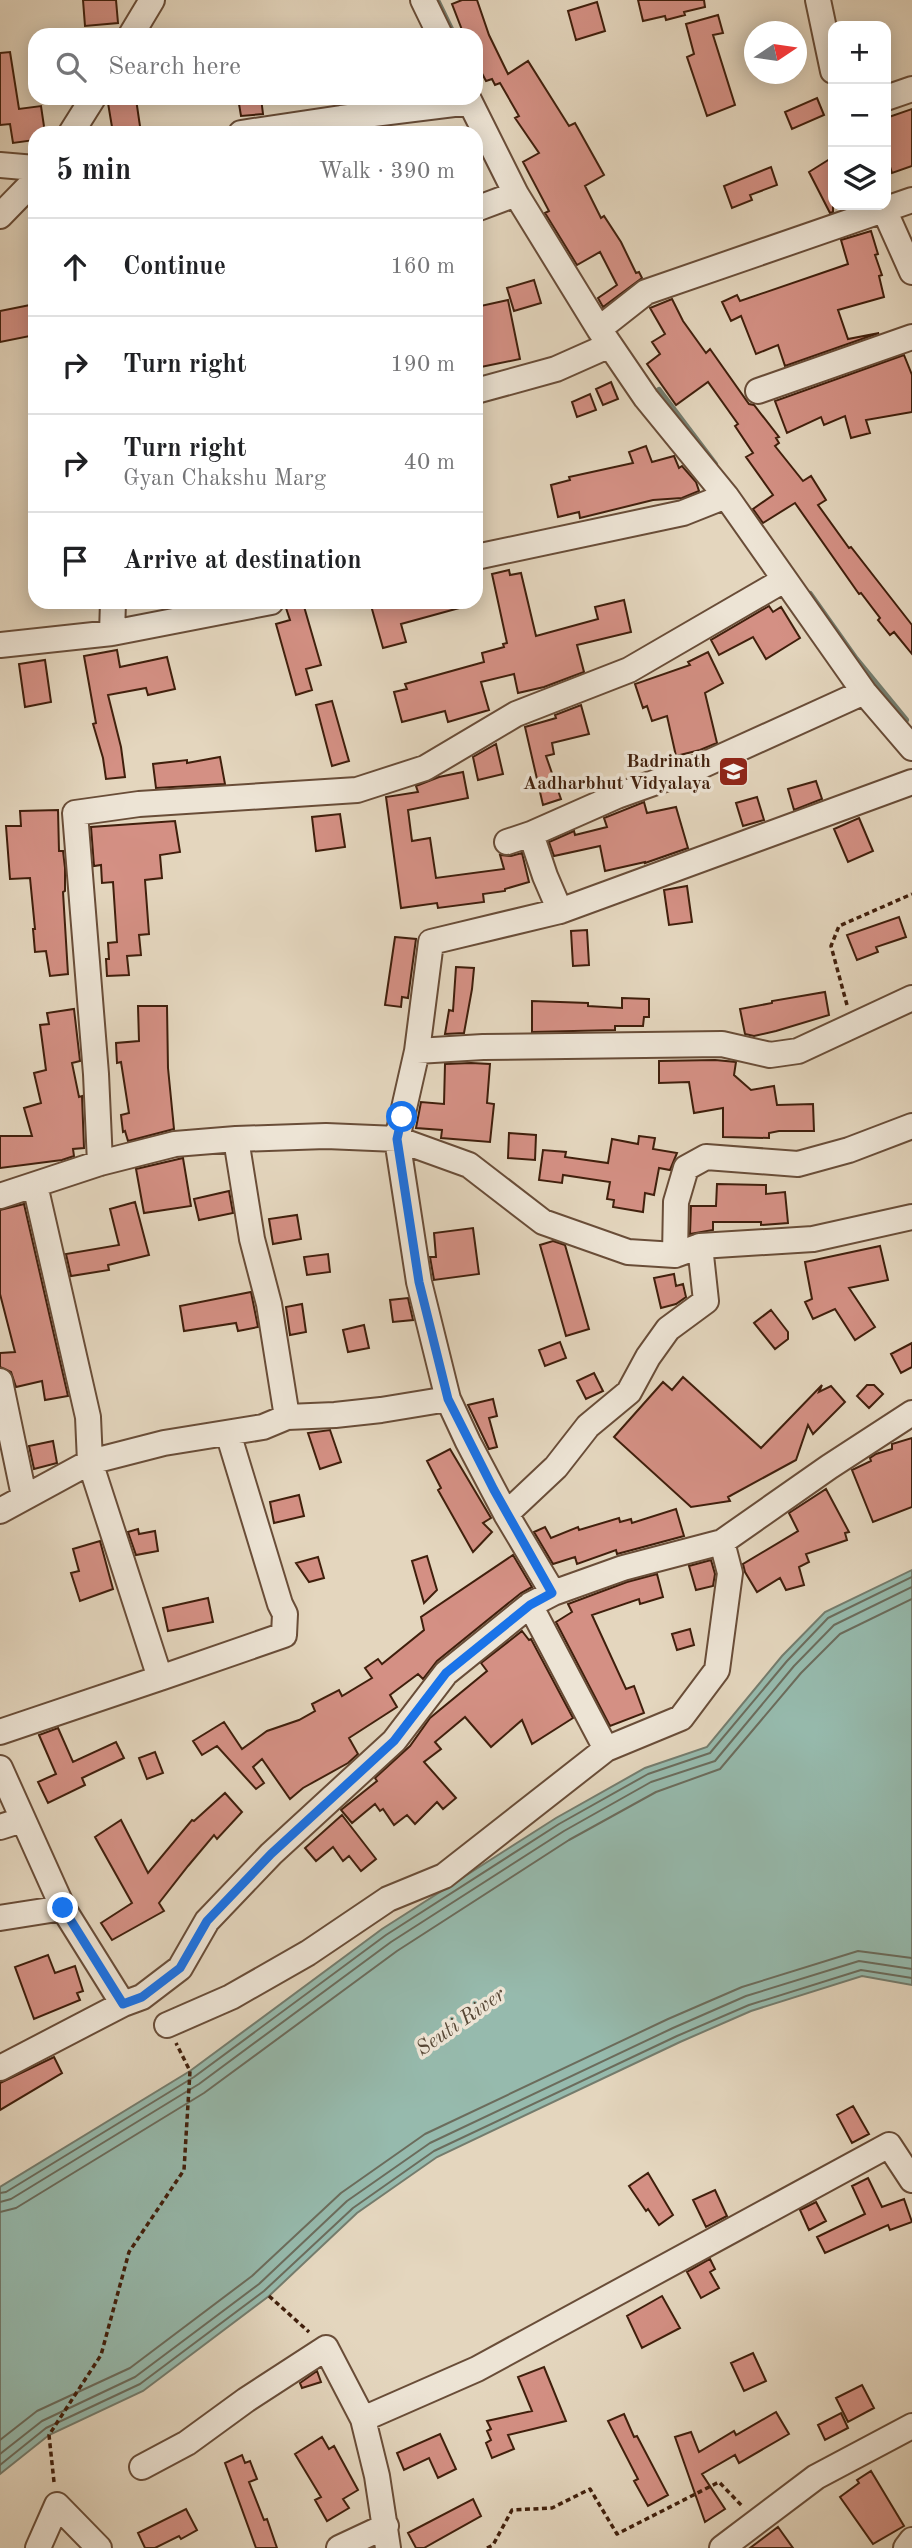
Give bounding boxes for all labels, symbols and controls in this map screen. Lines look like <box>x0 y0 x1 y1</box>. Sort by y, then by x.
north arrow <box>744 21 807 84</box>
map controls <box>828 21 891 210</box>
button: + <box>828 21 891 84</box>
search box <box>28 28 483 105</box>
icon: search <box>52 48 90 86</box>
text: Search here <box>108 54 241 80</box>
button: − <box>828 84 891 147</box>
button: layers <box>828 147 891 210</box>
text: 5 min <box>56 156 131 186</box>
text: Walk · 390 m <box>319 160 455 183</box>
icon: ahead <box>56 248 94 286</box>
text: Continue <box>123 254 226 280</box>
text: 160 m <box>390 255 455 278</box>
icon: right <box>56 346 94 384</box>
text: Turn right <box>123 352 246 378</box>
text: 190 m <box>390 353 455 376</box>
text: Turn right <box>123 436 246 462</box>
icon: right <box>56 444 94 482</box>
text: 40 m <box>404 451 455 474</box>
text: Gyan Chakshu Marg <box>123 467 326 490</box>
icon: arrive <box>56 542 94 580</box>
text: Arrive at destination <box>123 548 362 574</box>
place label: Badrinath Aadharbhut Vidyalaya <box>523 753 711 794</box>
school or university icon: Badrinath Aadharbhut Vidyalaya <box>717 754 751 788</box>
route start <box>386 1101 417 1132</box>
route end <box>47 1892 78 1923</box>
water label: Seuti River <box>413 1984 510 2060</box>

